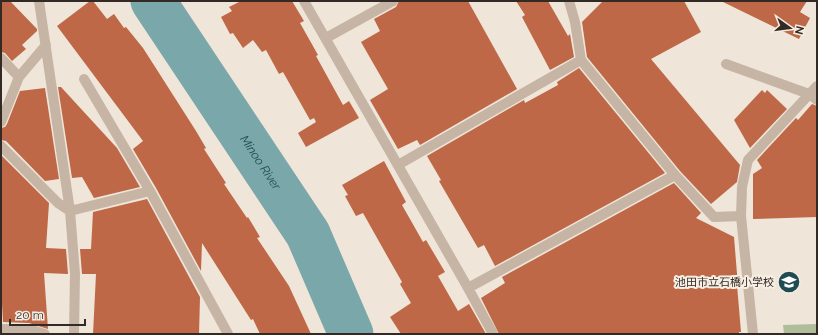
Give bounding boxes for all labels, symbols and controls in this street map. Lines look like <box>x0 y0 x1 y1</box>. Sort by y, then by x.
north arrow <box>770 8 810 48</box>
text: N <box>792 25 807 36</box>
water label: Minoo River <box>237 133 284 193</box>
school or university icon: 池田市立石橋小学校 <box>776 269 802 295</box>
place label: 池田市立石橋小学校 <box>675 276 774 289</box>
scale bar <box>10 301 85 327</box>
text: 20 m <box>16 308 44 322</box>

